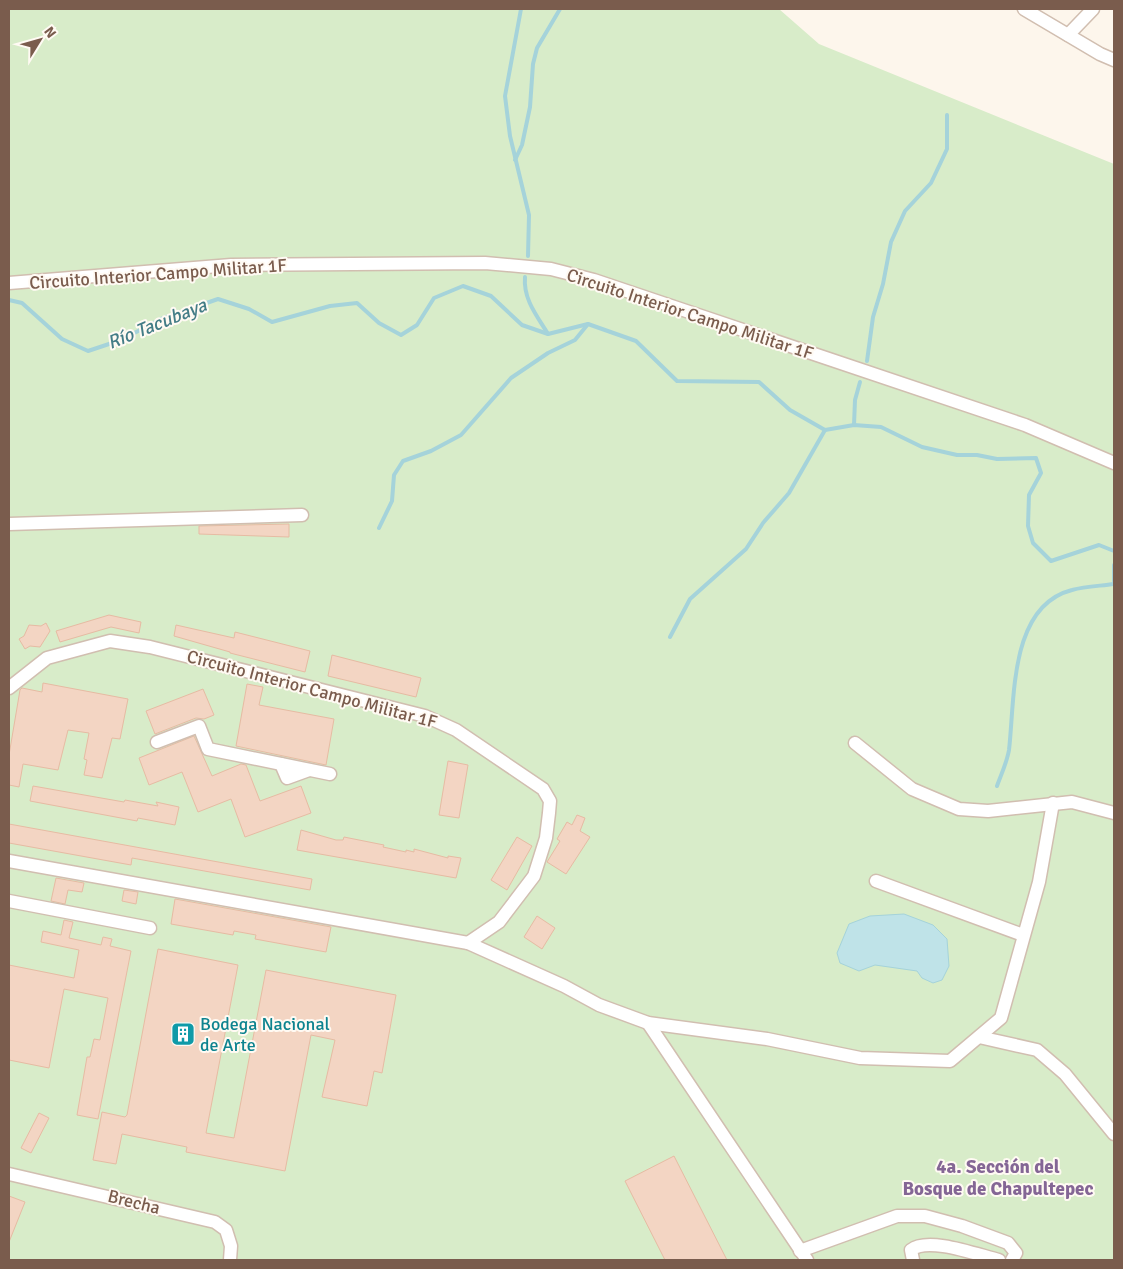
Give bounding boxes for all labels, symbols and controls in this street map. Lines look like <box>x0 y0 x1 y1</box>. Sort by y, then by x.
north arrow <box>15 15 65 65</box>
text: N <box>40 23 60 41</box>
street label: Circuito Interior Campo Militar 1F <box>28 254 288 294</box>
street label: Circuito Interior Campo Militar 1F <box>564 264 816 364</box>
water label: Río Tacubaya <box>104 293 212 355</box>
street label: Circuito Interior Campo Militar 1F <box>184 645 440 733</box>
place label: Bodega Nacional de Arte <box>200 1013 330 1056</box>
building icon: Bodega Nacional de Arte <box>170 1021 196 1047</box>
district label: 4a. Sección del Bosque de Chapultepec <box>902 1155 1094 1201</box>
street label: Brecha <box>105 1185 163 1219</box>

